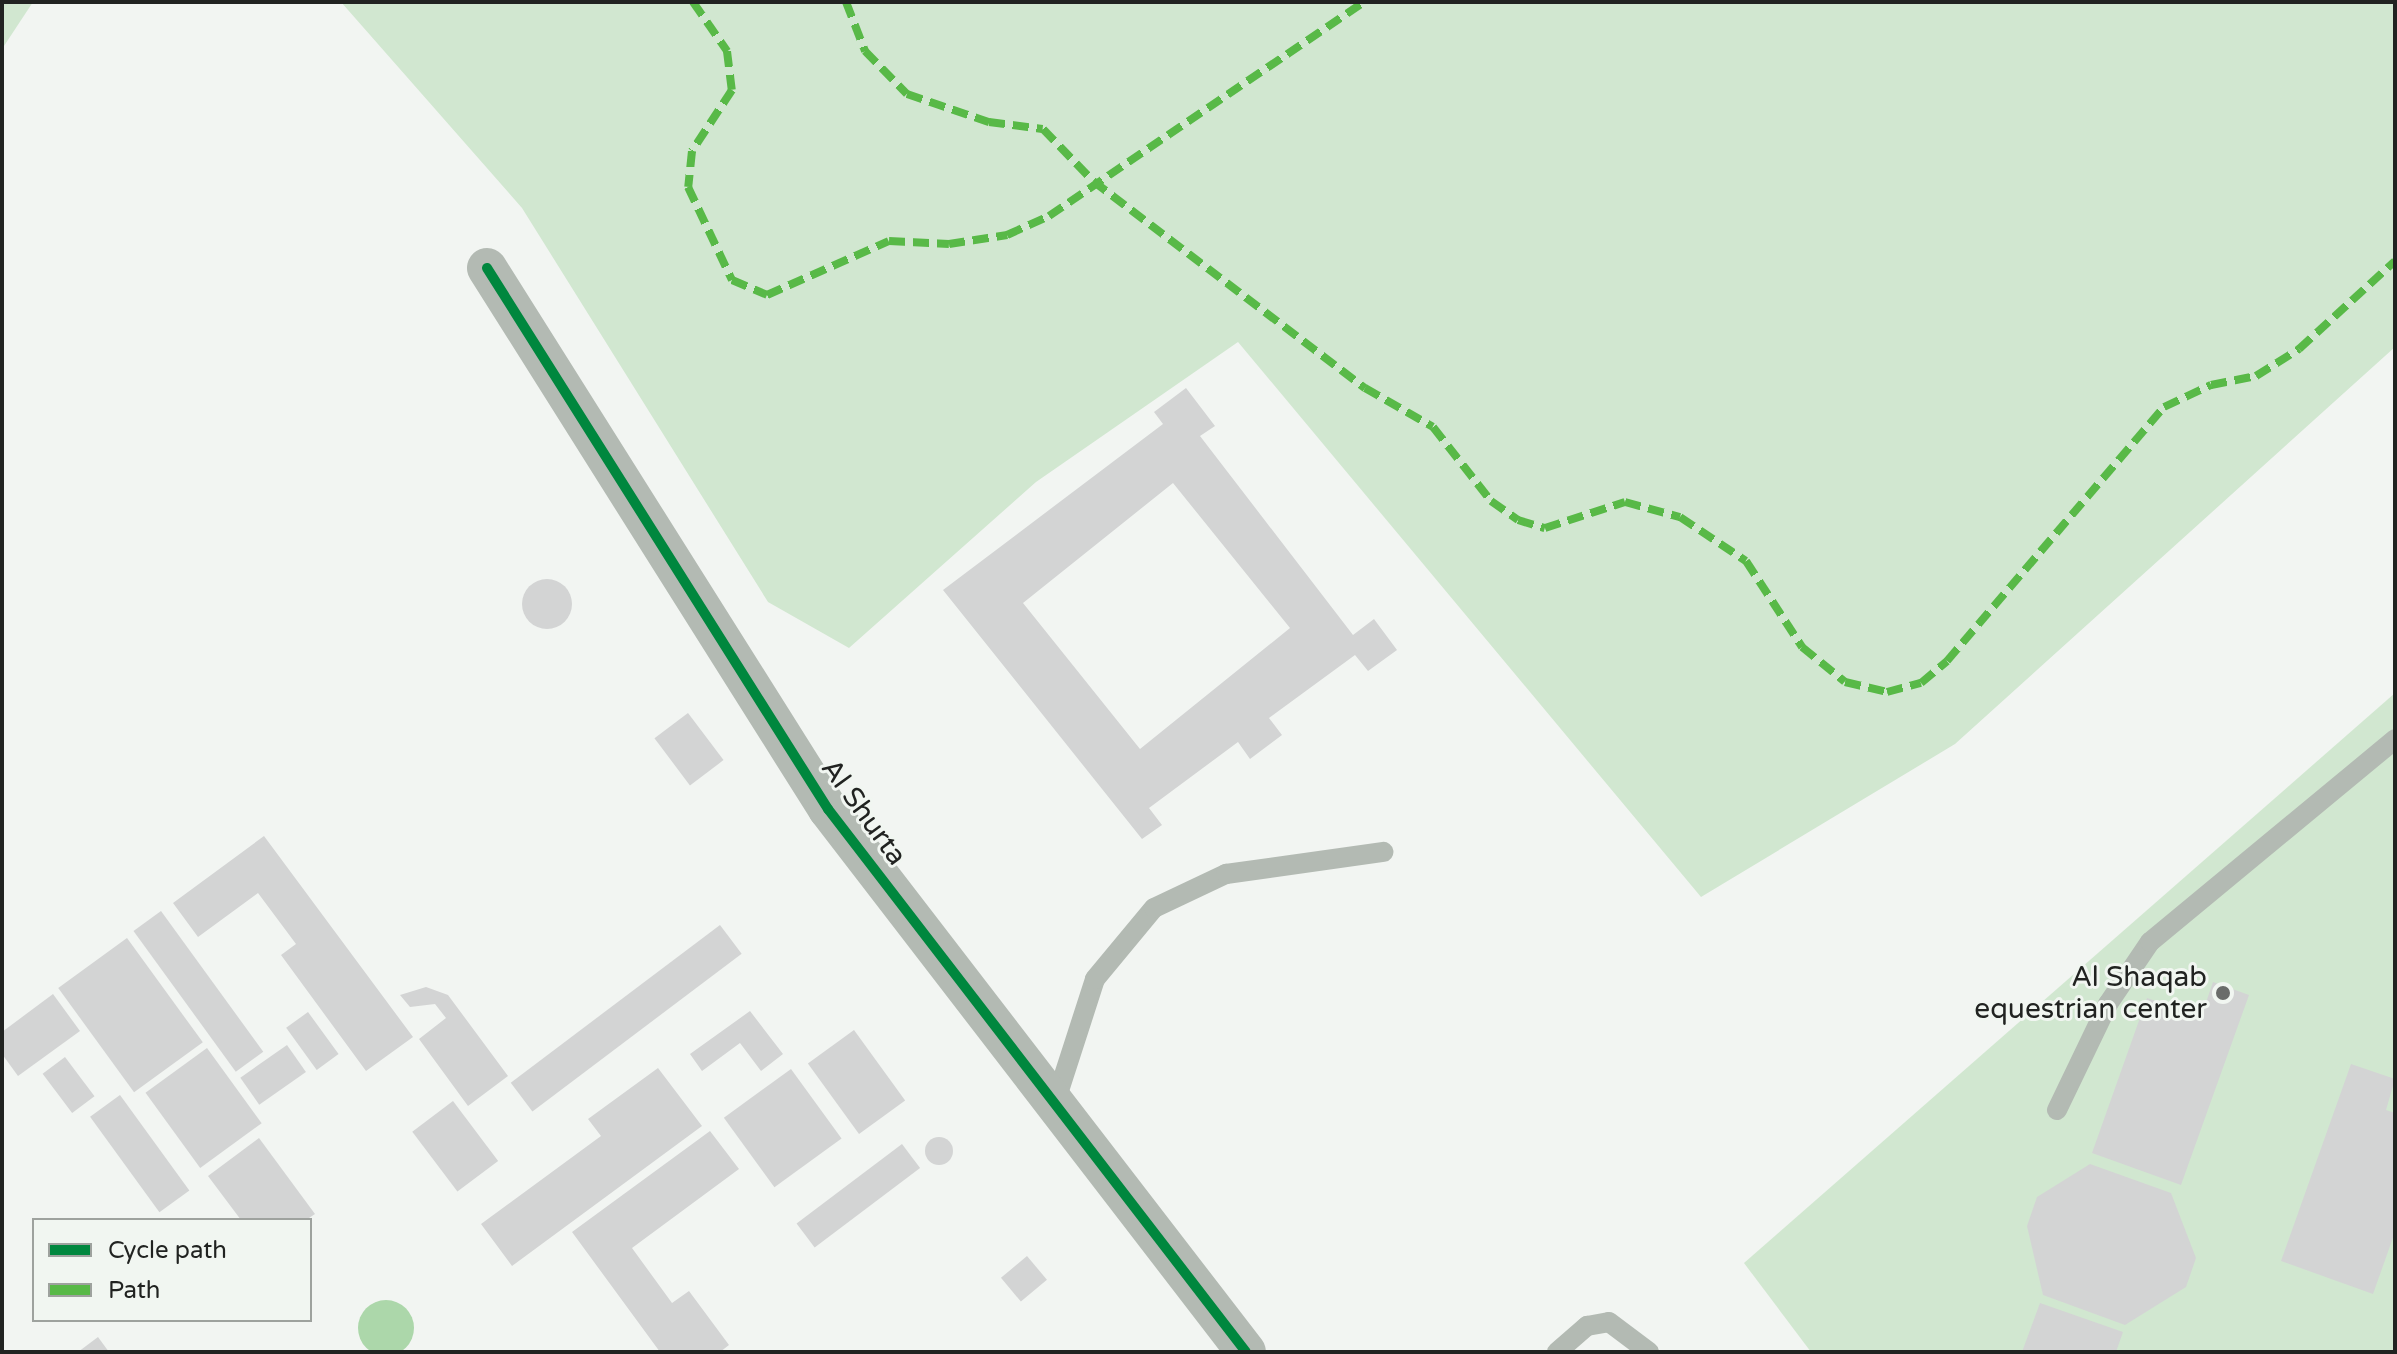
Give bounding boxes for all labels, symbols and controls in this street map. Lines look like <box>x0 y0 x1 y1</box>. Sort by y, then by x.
street label: Al Shurta <box>814 752 914 872</box>
place label: Al Shaqab equestrian center <box>1974 960 2207 1026</box>
marker: Al Shaqab equestrian center <box>2214 984 2232 1002</box>
legend <box>32 1218 312 1322</box>
text: Cycle path <box>108 1236 227 1265</box>
text: Path <box>108 1276 161 1305</box>

